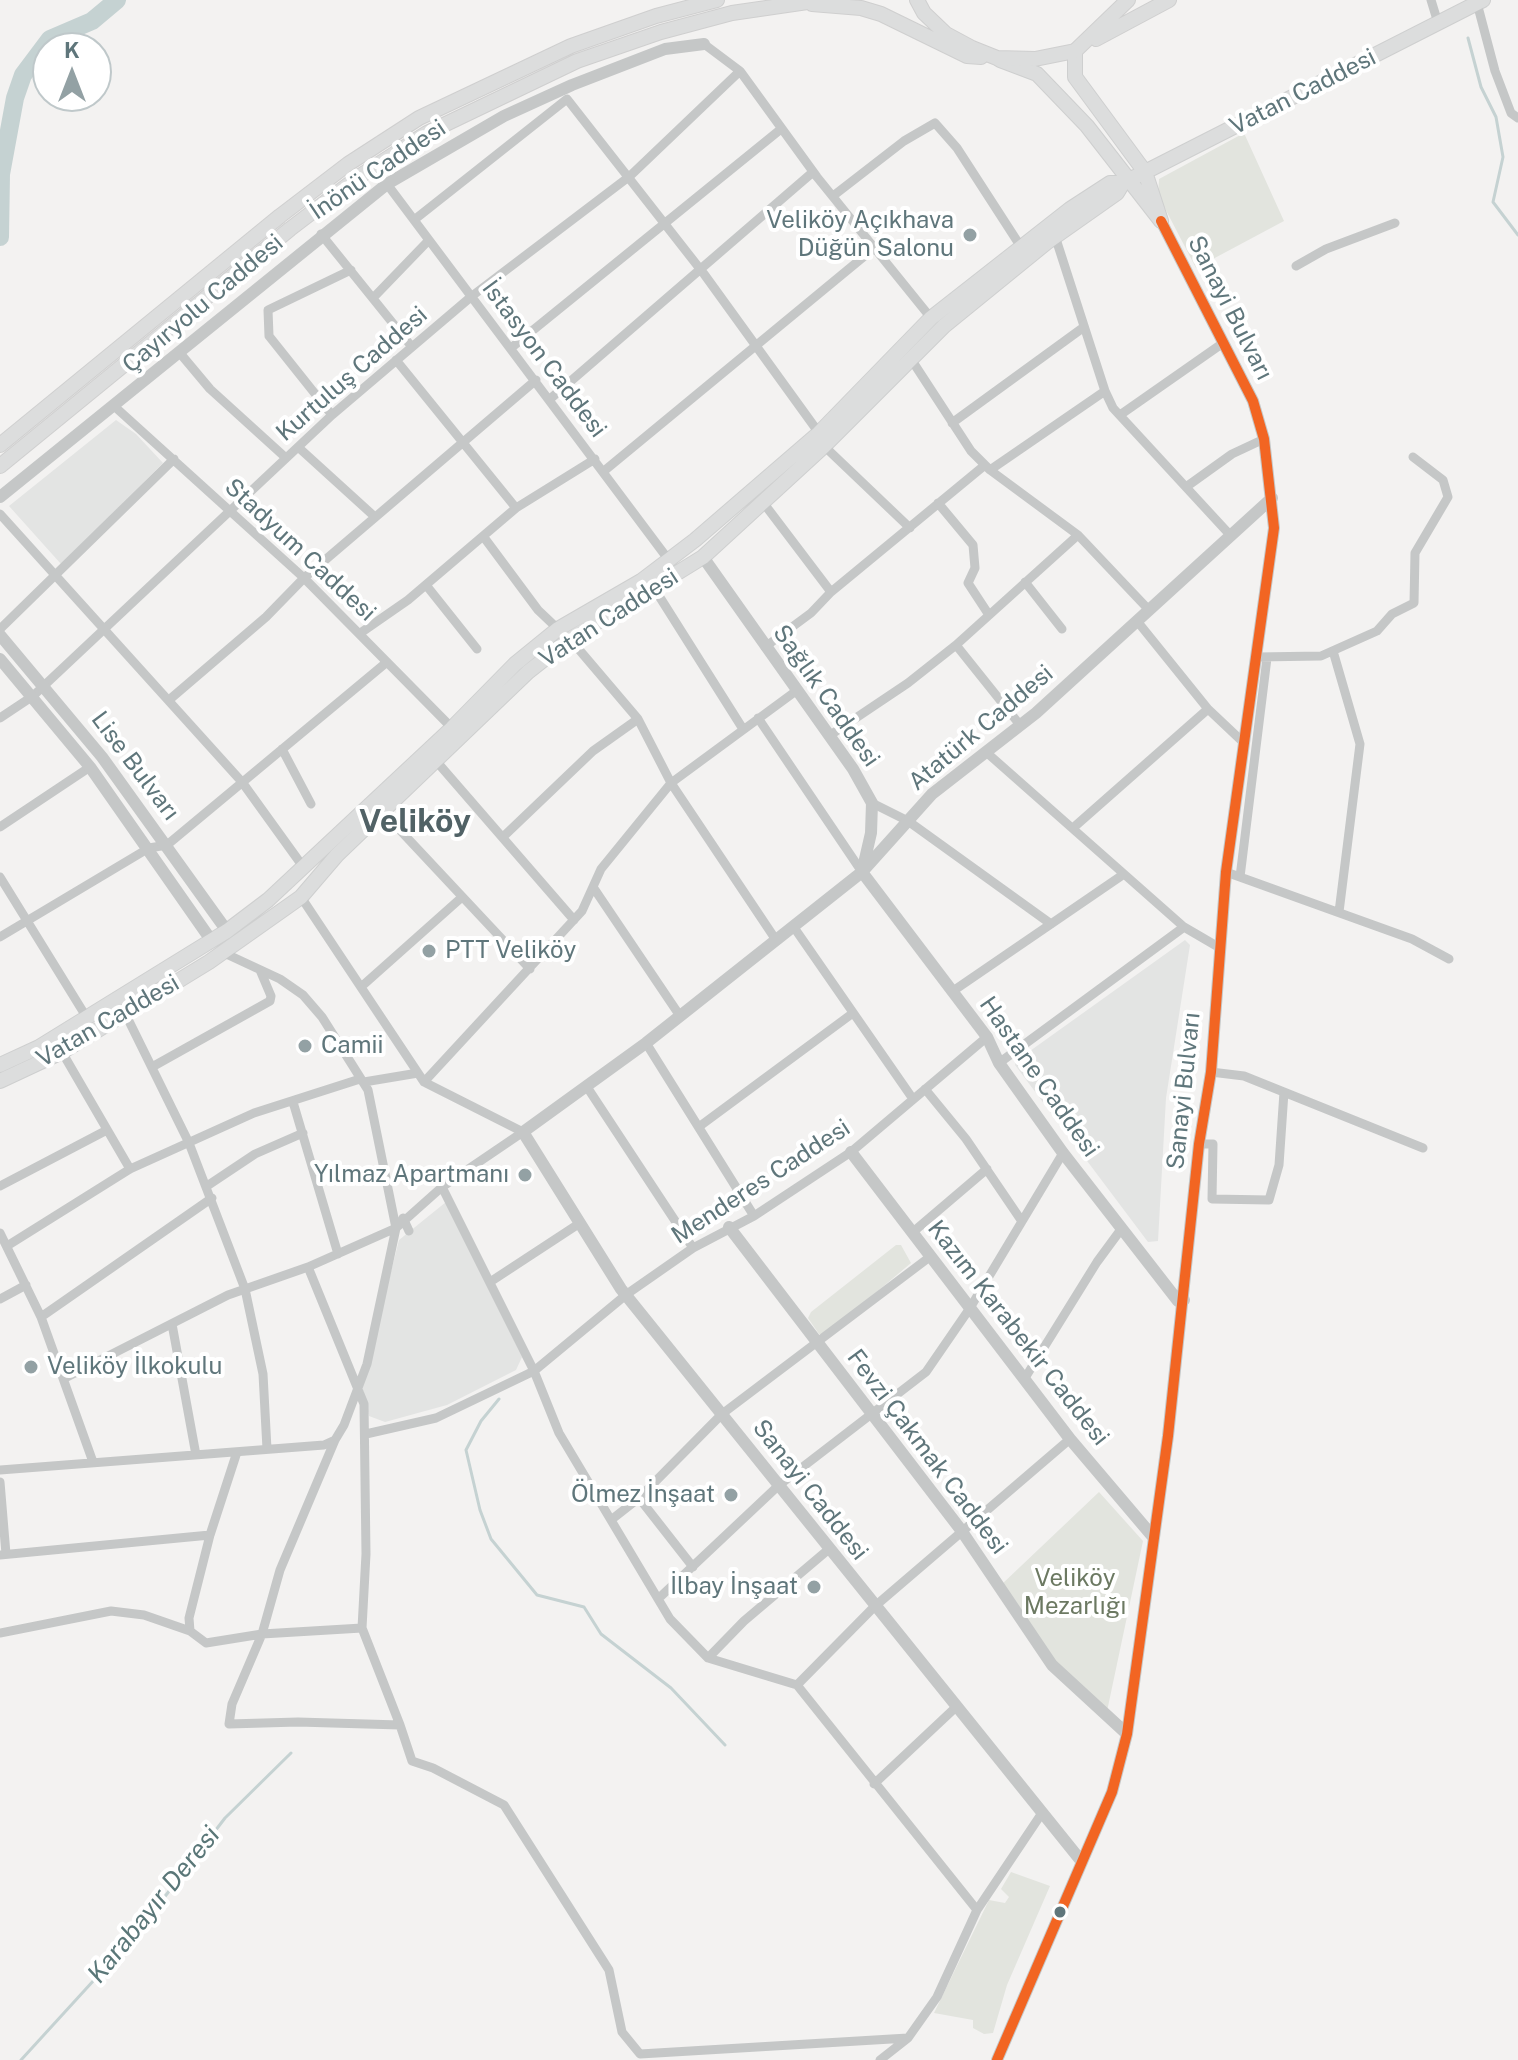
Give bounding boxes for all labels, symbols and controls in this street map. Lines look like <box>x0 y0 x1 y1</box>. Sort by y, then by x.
north arrow <box>32 32 112 112</box>
text: K <box>64 37 80 63</box>
street label: Vatan Caddesi <box>1225 43 1381 141</box>
street label: İnönü Caddesi <box>305 114 451 226</box>
place label: Veliköy Açıkhava Düğün Salonu <box>766 207 954 263</box>
marker: Veliköy Açıkhava Düğün Salonu <box>961 226 979 244</box>
street label: Çayıryolu Caddesi <box>117 229 289 379</box>
street label: Sanayi Bulvarı <box>1181 231 1279 385</box>
street label: İstasyon Caddesi <box>476 275 612 443</box>
street label: Kurtuluş Caddesi <box>271 301 433 447</box>
street label: Stadyum Caddesi <box>219 473 381 627</box>
street label: Vatan Caddesi <box>534 562 684 674</box>
street label: Sağlık Caddesi <box>766 620 886 772</box>
street label: Atatürk Caddesi <box>903 659 1059 797</box>
street label: Lise Bulvarı <box>85 706 185 826</box>
district label: Veliköy <box>359 803 471 841</box>
place label: PTT Veliköy <box>445 937 576 965</box>
marker: PTT Veliköy <box>420 942 438 960</box>
street label: Vatan Caddesi <box>32 969 184 1073</box>
street label: Hastane Caddesi <box>973 991 1105 1163</box>
street label: Sanayi Bulvarı <box>1161 1011 1207 1171</box>
place label: Camii <box>321 1032 383 1060</box>
marker: Camii <box>296 1037 314 1055</box>
street label: Menderes Caddesi <box>666 1114 856 1250</box>
place label: Yılmaz Apartmanı <box>314 1161 509 1189</box>
marker: Yılmaz Apartmanı <box>516 1166 534 1184</box>
street label: Kazım Karabekir Caddesi <box>921 1215 1115 1451</box>
street label: Fevzi Çakmak Caddesi <box>841 1344 1013 1560</box>
place label: Veliköy İlkokulu <box>47 1353 222 1381</box>
marker: Veliköy İlkokulu <box>22 1358 40 1376</box>
street label: Sanayi Caddesi <box>746 1414 874 1566</box>
place label: Ölmez İnşaat <box>571 1481 715 1509</box>
marker: Ölmez İnşaat <box>722 1486 740 1504</box>
park label: Veliköy Mezarlığı <box>1024 1565 1126 1621</box>
place label: İlbay İnşaat <box>670 1573 798 1601</box>
marker: İlbay İnşaat <box>805 1578 823 1596</box>
water label: Karabayır Deresi <box>81 1820 227 1990</box>
unlabelled marker <box>1052 1904 1068 1920</box>

